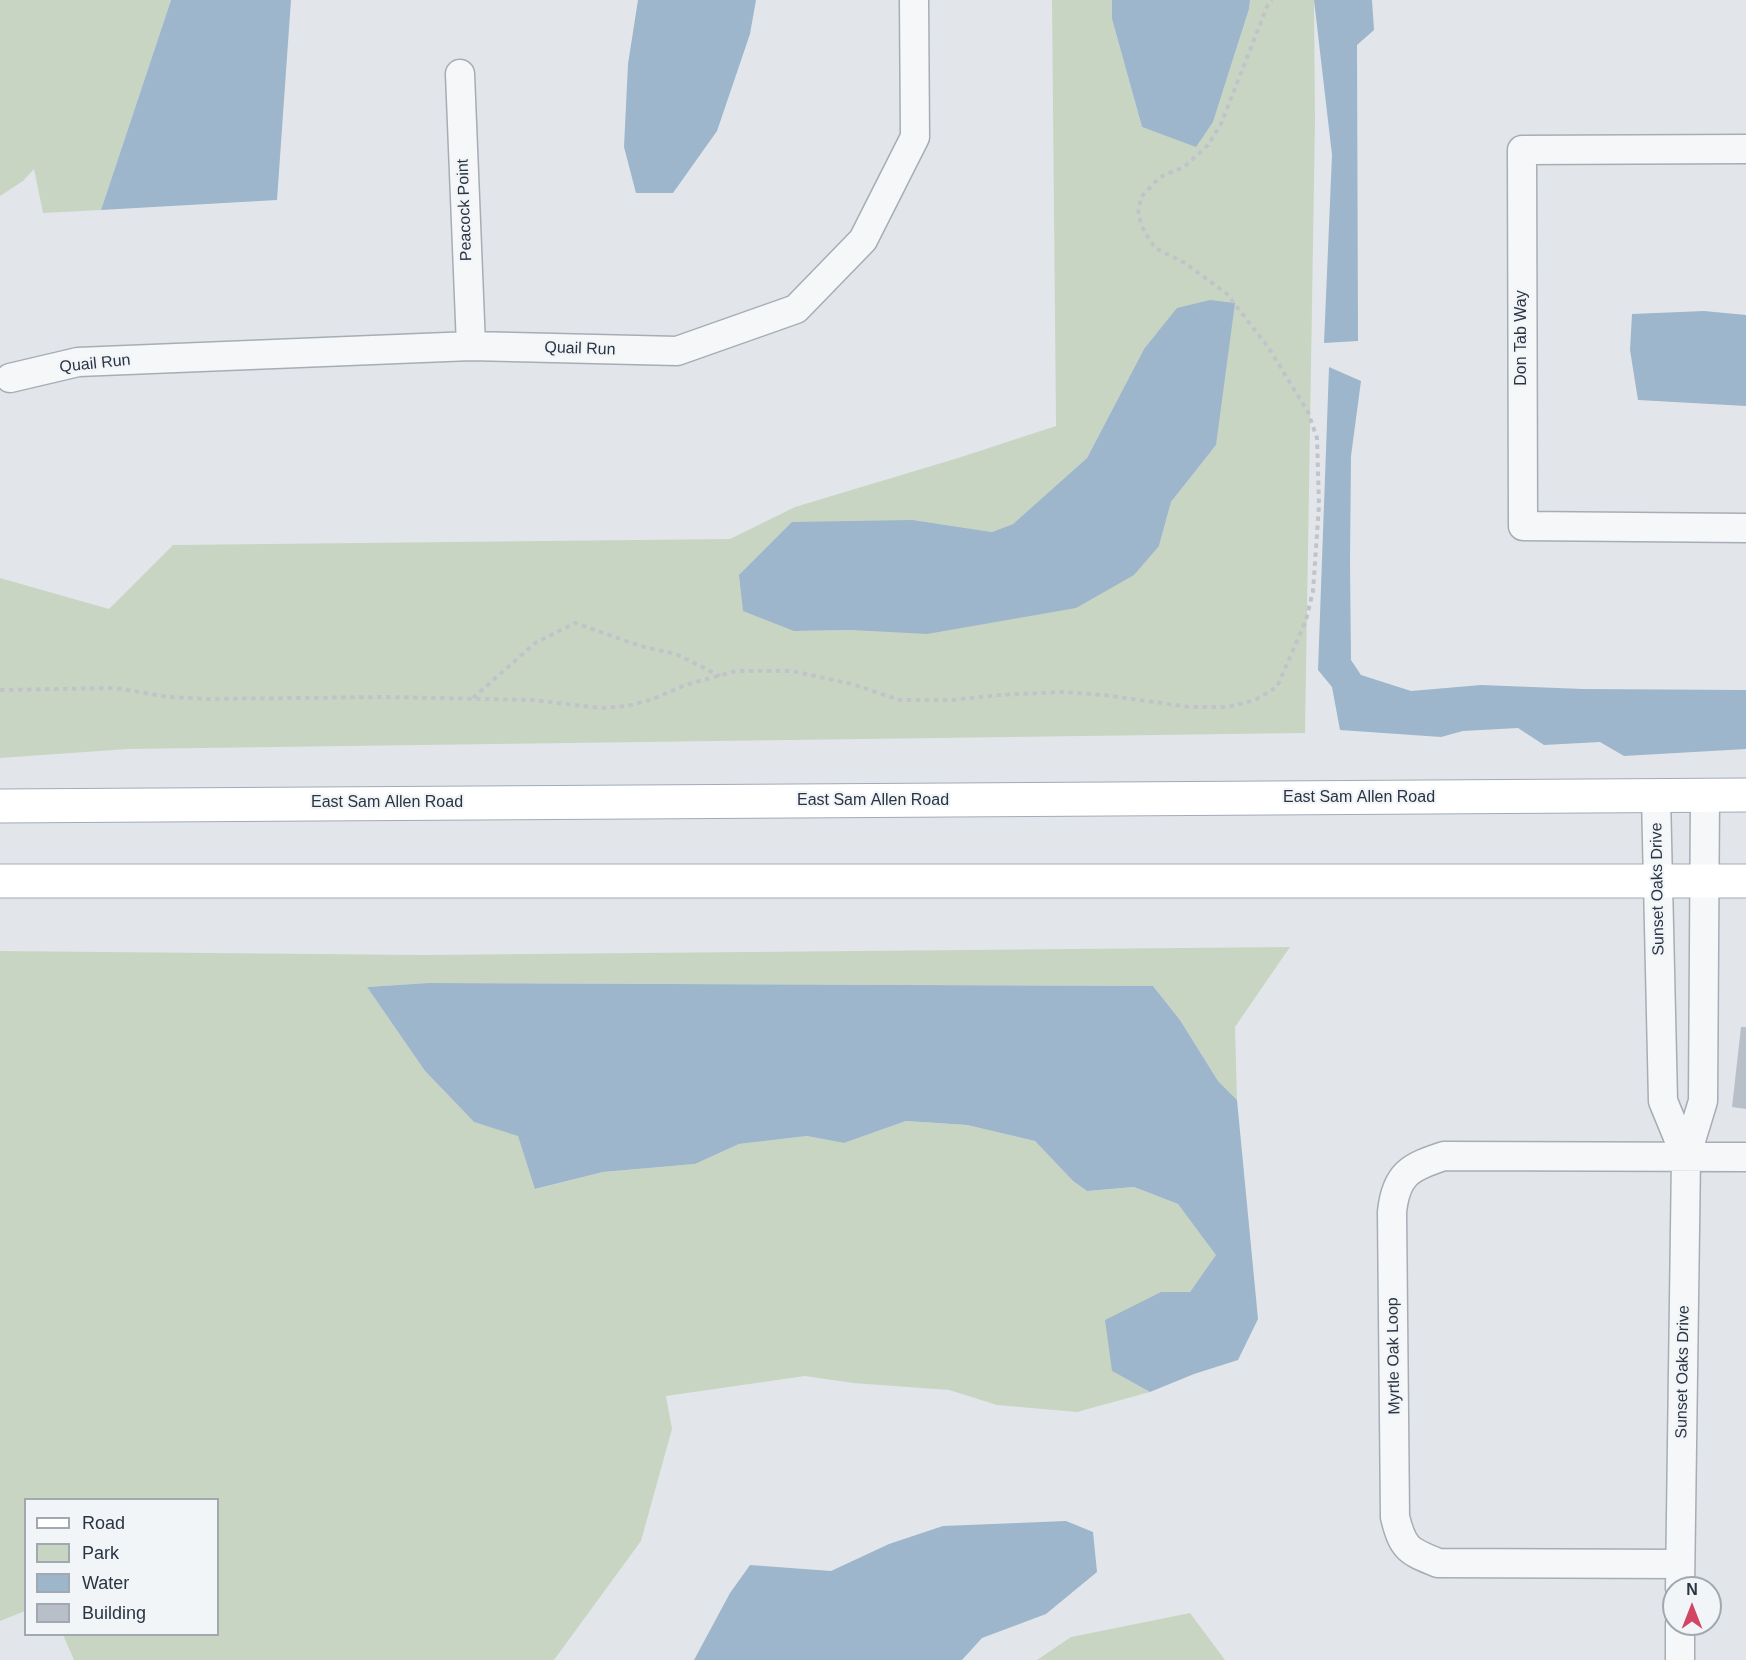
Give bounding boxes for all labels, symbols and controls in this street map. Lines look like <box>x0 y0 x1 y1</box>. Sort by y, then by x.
street label: Peacock Point <box>454 159 476 261</box>
street label: Don Tab Way <box>1512 290 1532 386</box>
street label: Quail Run <box>544 338 616 360</box>
street label: Quail Run <box>59 351 131 377</box>
street label: East Sam Allen Road <box>1283 788 1435 808</box>
street label: East Sam Allen Road <box>797 791 949 811</box>
street label: East Sam Allen Road <box>311 793 463 813</box>
street label: Sunset Oaks Drive <box>1647 822 1669 956</box>
street label: Myrtle Oak Loop <box>1383 1297 1405 1415</box>
street label: Sunset Oaks Drive <box>1672 1305 1694 1439</box>
legend <box>24 1498 219 1636</box>
text: Road <box>82 1513 125 1533</box>
text: Park <box>82 1543 119 1563</box>
text: Water <box>82 1573 129 1593</box>
north arrow <box>1662 1576 1722 1636</box>
text: N <box>1686 1581 1698 1598</box>
text: Building <box>82 1603 146 1623</box>

